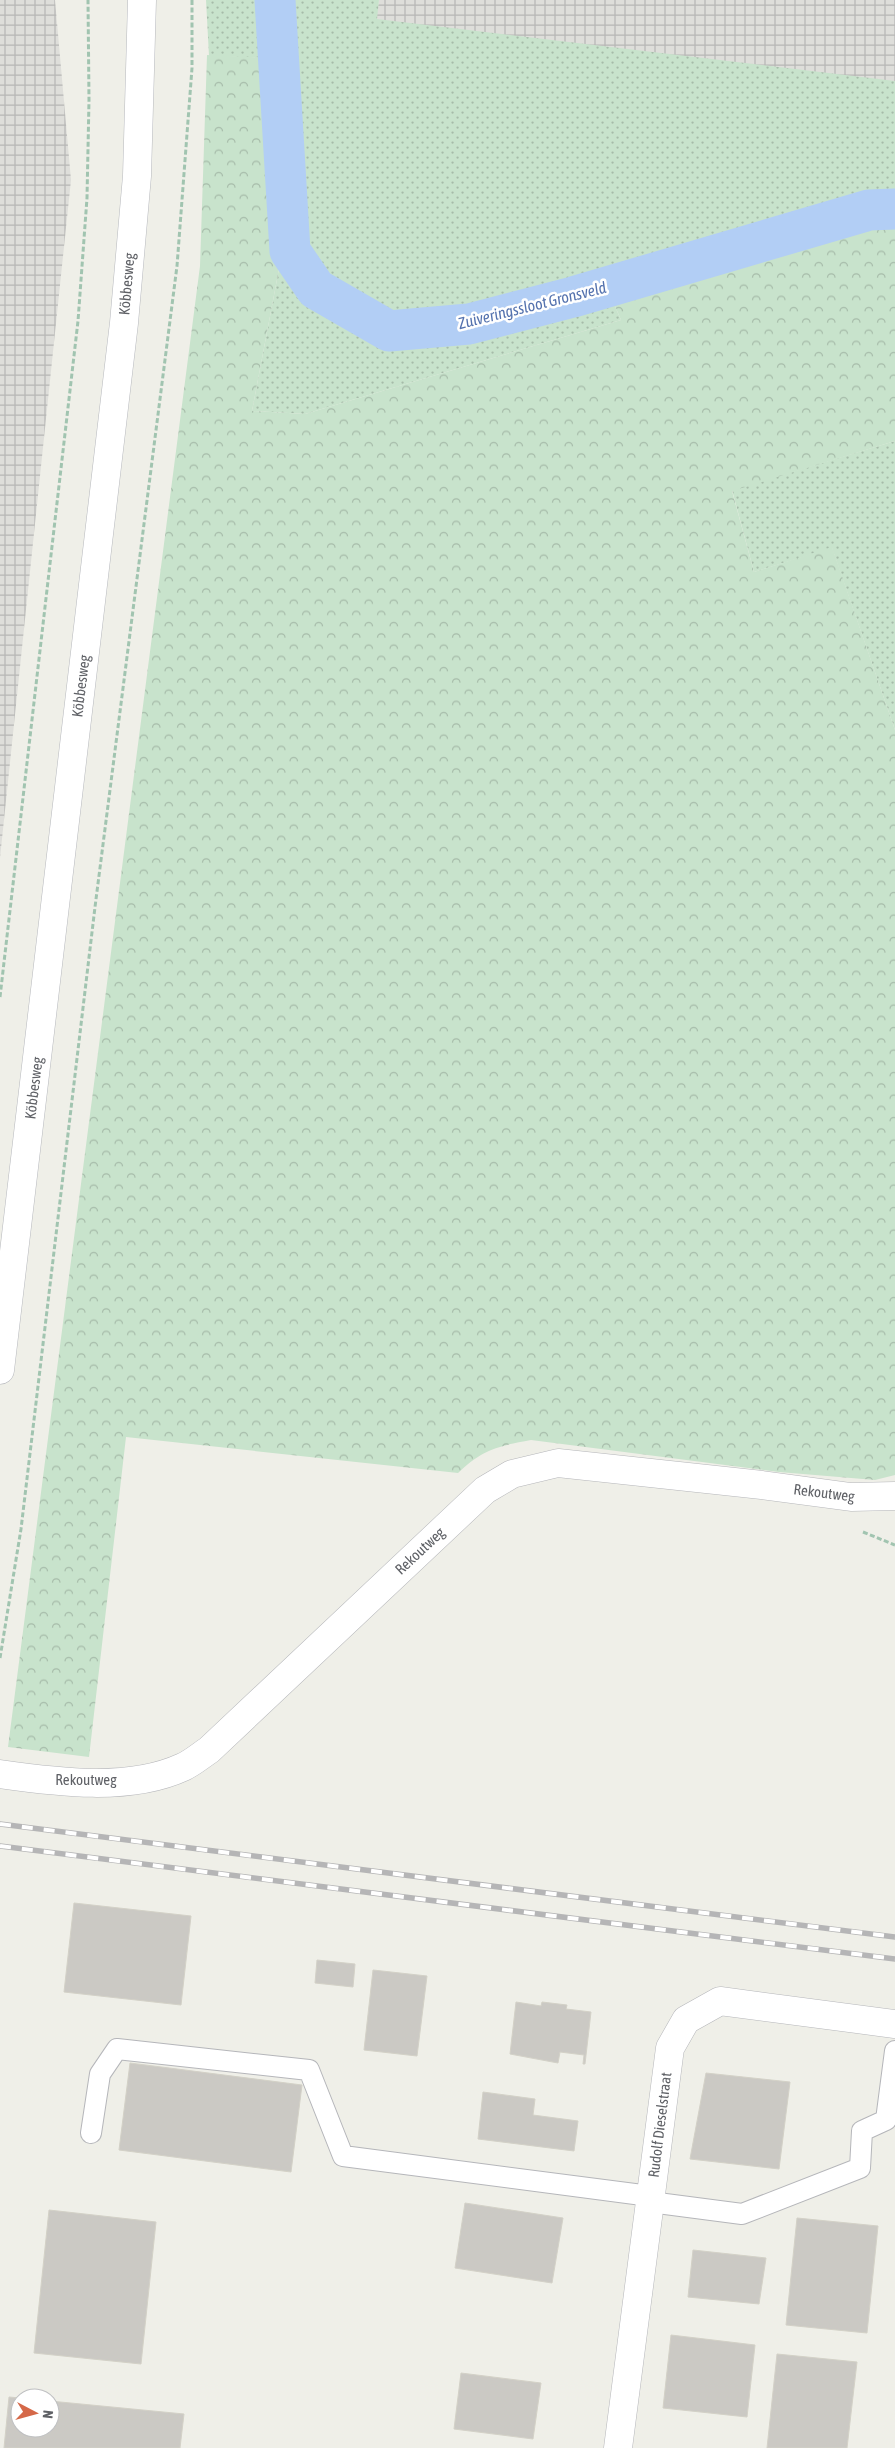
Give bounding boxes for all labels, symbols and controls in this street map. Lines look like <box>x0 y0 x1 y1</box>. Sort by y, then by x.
street label: Köbbesweg <box>115 252 138 316</box>
water label: Zuiveringssloot Gronsveld <box>456 278 609 333</box>
street label: Köbbesweg <box>68 653 93 718</box>
street label: Köbbesweg <box>21 1055 46 1120</box>
street label: Rekoutweg <box>793 1480 856 1505</box>
street label: Rekoutweg <box>391 1523 448 1578</box>
street label: Rekoutweg <box>55 1771 117 1788</box>
street label: Rudolf Dieselstraat <box>645 2071 674 2178</box>
north arrow <box>10 2388 60 2438</box>
text: N <box>40 2409 56 2419</box>

